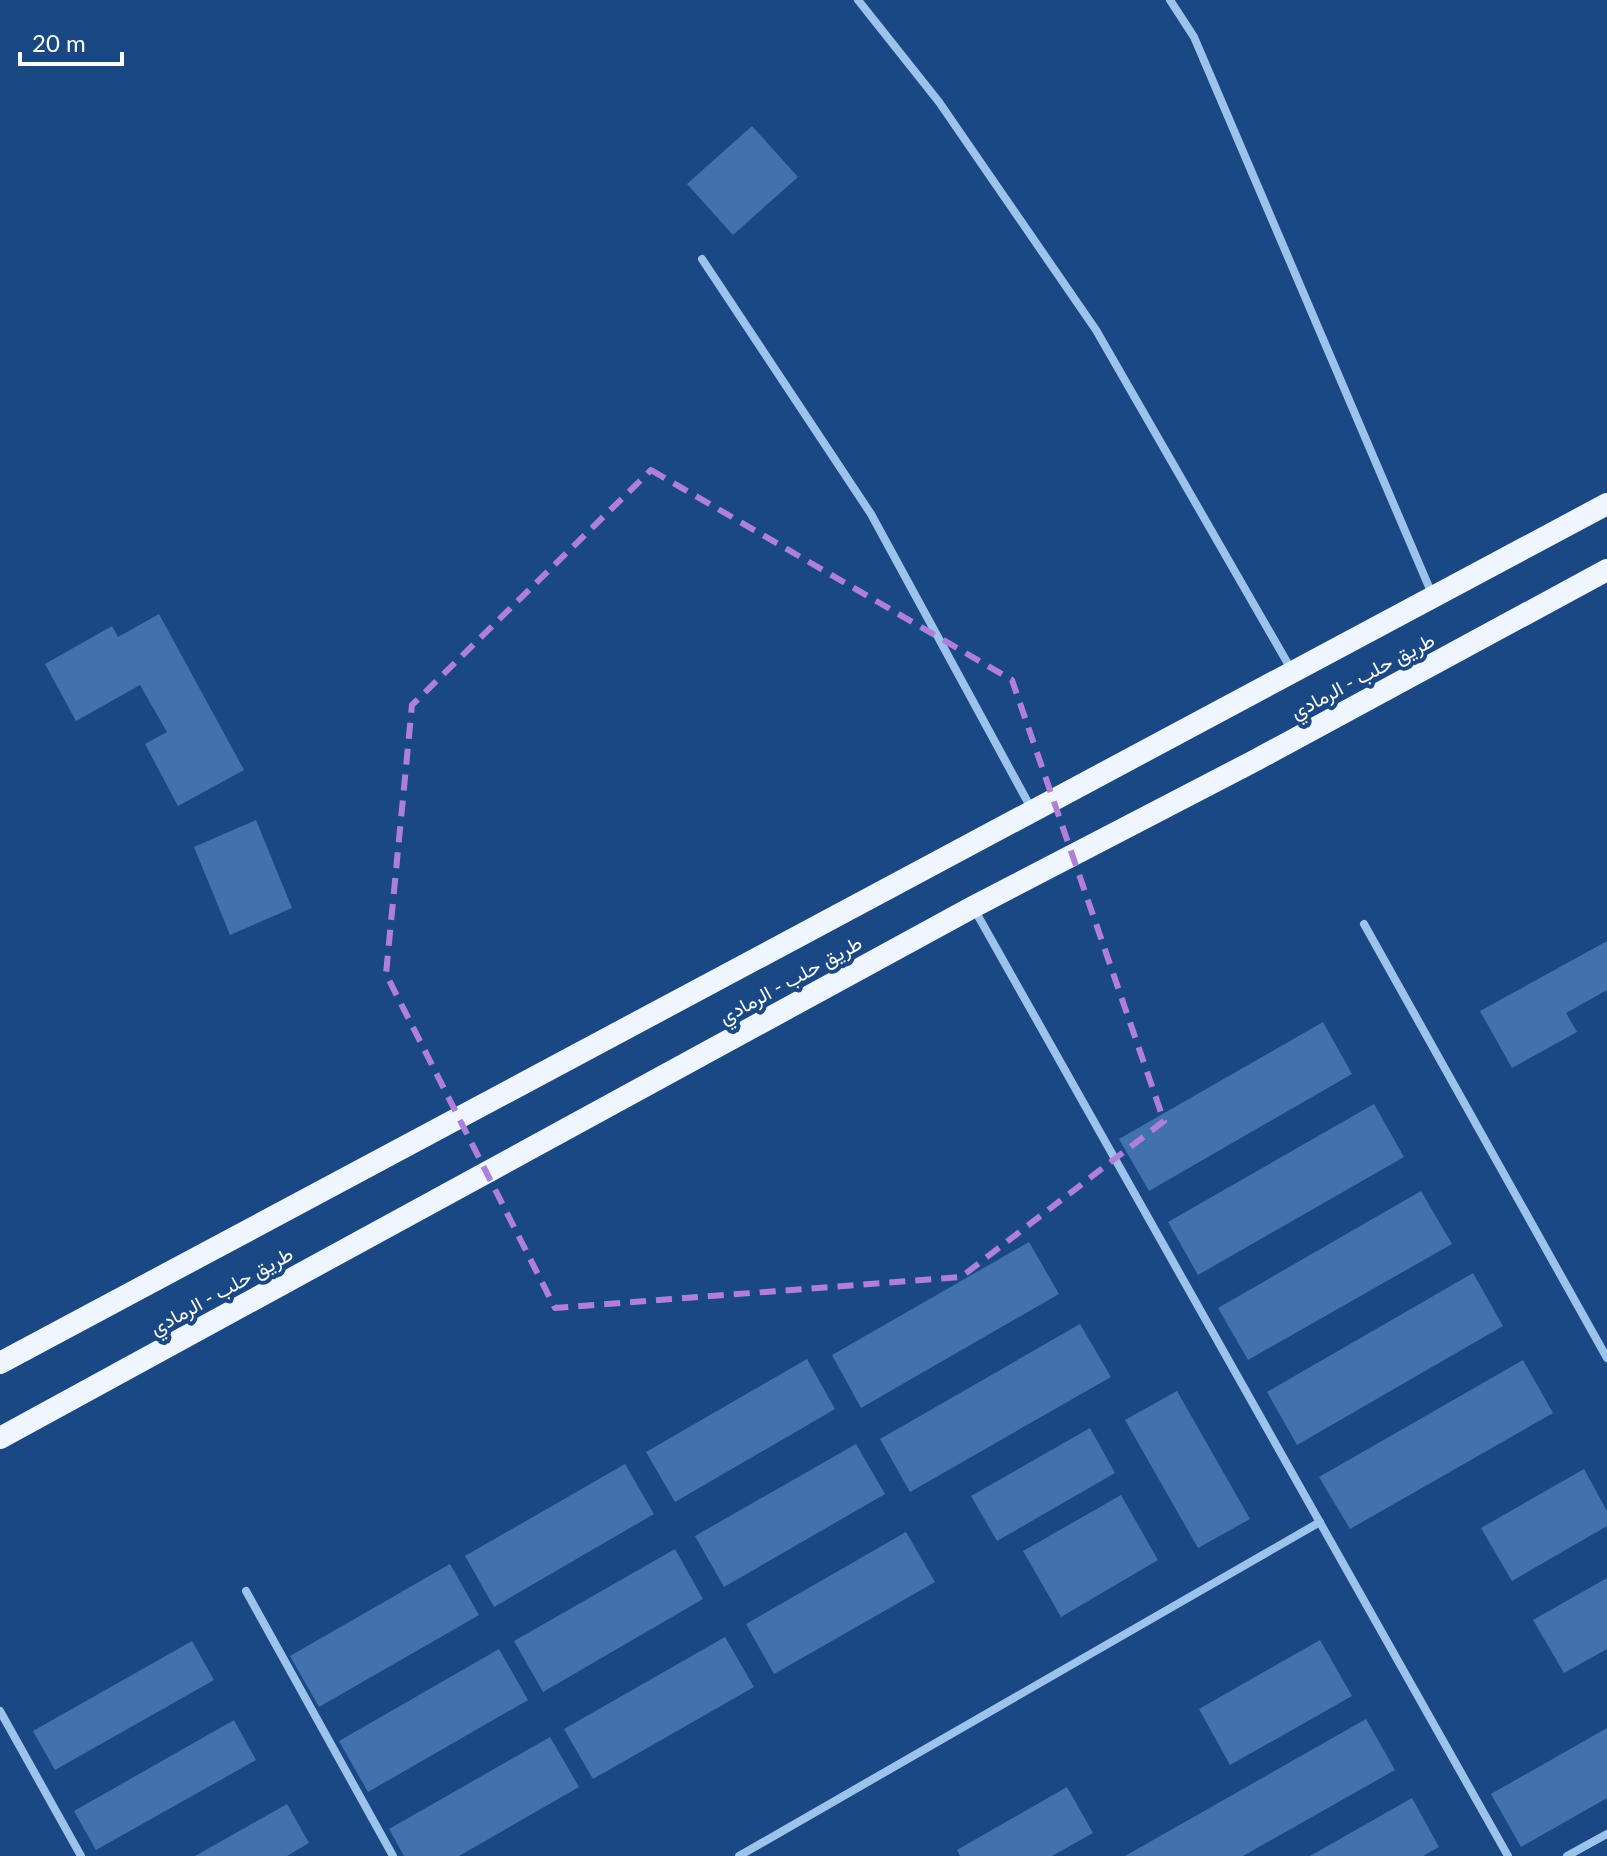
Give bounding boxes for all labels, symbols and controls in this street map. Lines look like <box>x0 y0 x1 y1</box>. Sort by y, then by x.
scale bar <box>20 16 122 66</box>
text: 20 m <box>32 28 86 57</box>
street label: طريق حلب - الرمادي <box>1286 627 1441 728</box>
street label: طريق حلب - الرمادي <box>714 930 869 1033</box>
street label: طريق حلب - الرمادي <box>145 1241 300 1344</box>

